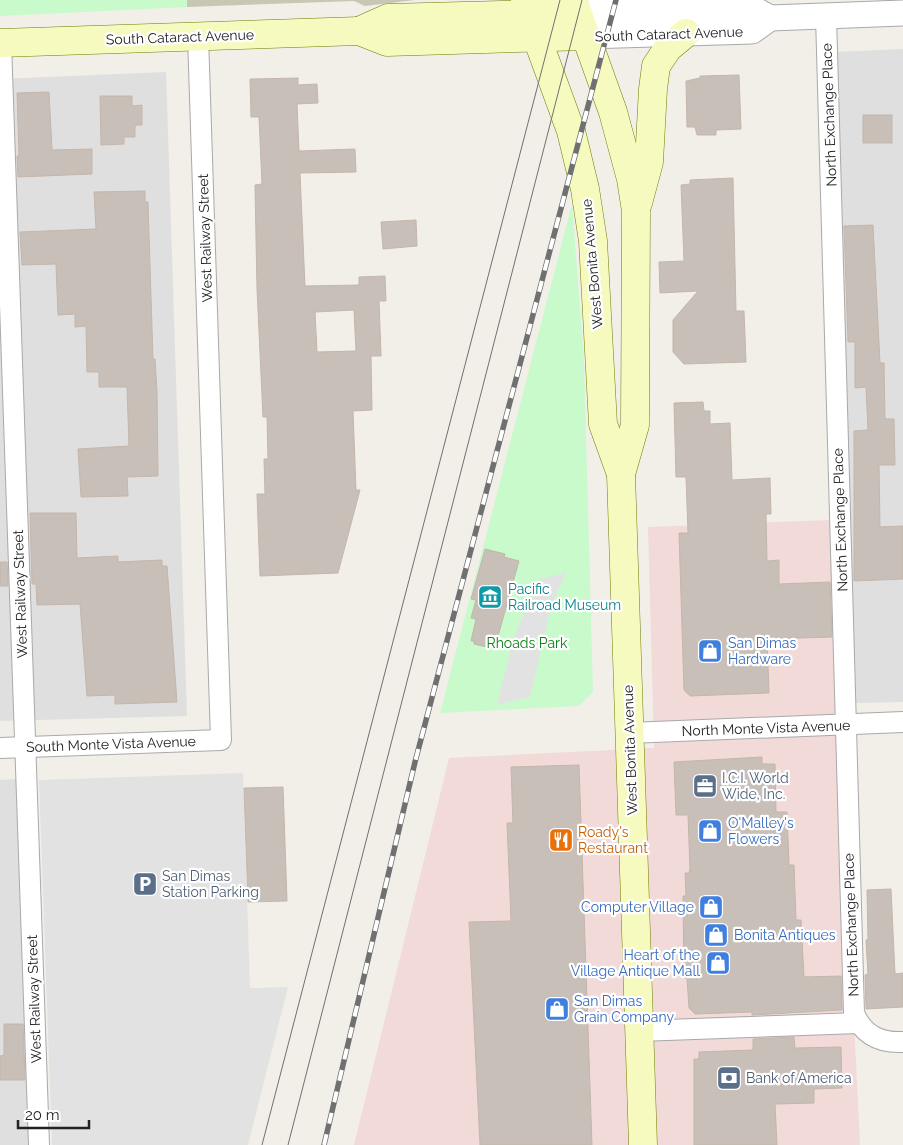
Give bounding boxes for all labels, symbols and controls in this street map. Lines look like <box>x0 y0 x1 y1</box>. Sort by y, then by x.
street label: South Cataract Avenue <box>595 23 743 45</box>
street label: South Cataract Avenue <box>106 26 254 48</box>
street label: North Exchange Place <box>818 43 840 187</box>
street label: West Railway Street <box>195 173 215 302</box>
street label: West Bonita Avenue <box>578 198 606 330</box>
street label: North Exchange Place <box>829 448 851 592</box>
street label: West Railway Street <box>10 529 30 658</box>
place label: Pacific Railroad Museum <box>508 581 621 613</box>
museum icon: Pacific Railroad Museum <box>477 584 503 610</box>
park label: Rhoads Park <box>487 635 568 651</box>
place label: San Dimas Hardware <box>728 635 796 667</box>
shop icon: San Dimas Hardware <box>697 638 723 664</box>
street label: West Bonita Avenue <box>620 685 640 815</box>
street label: North Monte Vista Avenue <box>681 717 851 739</box>
street label: South Monte Vista Avenue <box>26 733 196 755</box>
place label: I.C.I. World Wide, Inc. <box>722 770 789 802</box>
office icon: I.C.I. World Wide, Inc. <box>692 773 718 799</box>
place label: O'Malley's Flowers <box>728 815 794 847</box>
shop icon: O'Malley's Flowers <box>697 818 723 844</box>
place label: Roady's Restaurant <box>578 824 648 856</box>
restaurant icon: Roady's Restaurant <box>548 827 574 853</box>
street label: North Exchange Place <box>840 853 862 997</box>
place label: San Dimas Station Parking <box>162 868 259 900</box>
parking icon: San Dimas Station Parking <box>132 871 158 897</box>
shop icon: Computer Village <box>698 894 724 920</box>
place label: Computer Village <box>581 899 694 915</box>
shop icon: Bonita Antiques <box>703 922 729 948</box>
place label: Bonita Antiques <box>734 927 836 943</box>
street label: West Railway Street <box>24 934 44 1063</box>
place label: Heart of the Village Antique Mall <box>571 947 700 979</box>
shop icon: Heart of the Village Antique Mall <box>705 950 731 976</box>
place label: San Dimas Grain Company <box>574 993 674 1025</box>
shop icon: San Dimas Grain Company <box>544 996 570 1022</box>
bank icon: Bank of America <box>716 1065 742 1091</box>
place label: Bank of America <box>746 1070 852 1086</box>
scale bar <box>18 1098 89 1130</box>
text: 20 m <box>25 1106 60 1124</box>

